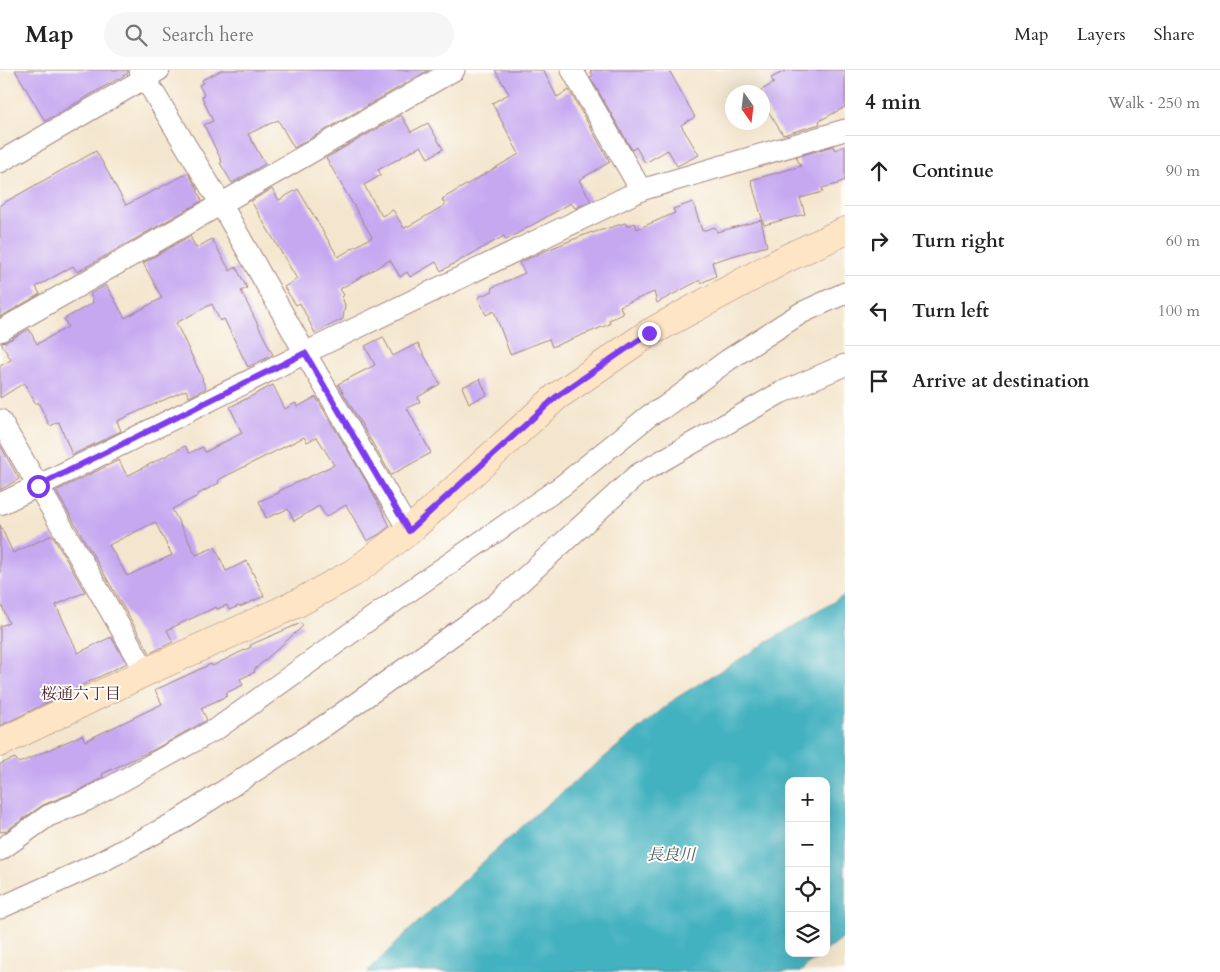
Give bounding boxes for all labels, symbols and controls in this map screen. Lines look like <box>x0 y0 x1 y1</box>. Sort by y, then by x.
search box <box>104 12 454 57</box>
text: Map <box>25 18 74 51</box>
icon: search <box>122 21 150 49</box>
text: Search here <box>162 22 254 48</box>
text: Map <box>1014 22 1049 47</box>
text: Layers <box>1077 22 1126 47</box>
text: Share <box>1154 22 1195 47</box>
north arrow <box>725 85 770 130</box>
text: 4 min <box>865 88 921 117</box>
text: Walk · 250 m <box>1108 92 1200 114</box>
icon: ahead <box>865 157 893 185</box>
text: Continue <box>912 158 994 184</box>
text: 90 m <box>1166 160 1200 182</box>
icon: right <box>865 227 893 255</box>
text: Turn right <box>912 228 1004 254</box>
text: 60 m <box>1166 230 1200 252</box>
icon: left <box>865 297 893 325</box>
text: Turn left <box>912 298 989 324</box>
text: 100 m <box>1158 300 1200 322</box>
route end <box>638 322 661 345</box>
icon: arrive <box>865 367 893 395</box>
text: Arrive at destination <box>912 368 1089 394</box>
route start <box>27 475 50 498</box>
district label: 桜通六丁目 <box>41 683 121 705</box>
map controls <box>785 777 830 957</box>
button: + <box>785 777 830 822</box>
button: − <box>785 822 830 867</box>
water label: 長良川 <box>647 844 697 866</box>
button: locate <box>785 867 830 912</box>
button: layers <box>785 912 830 957</box>

